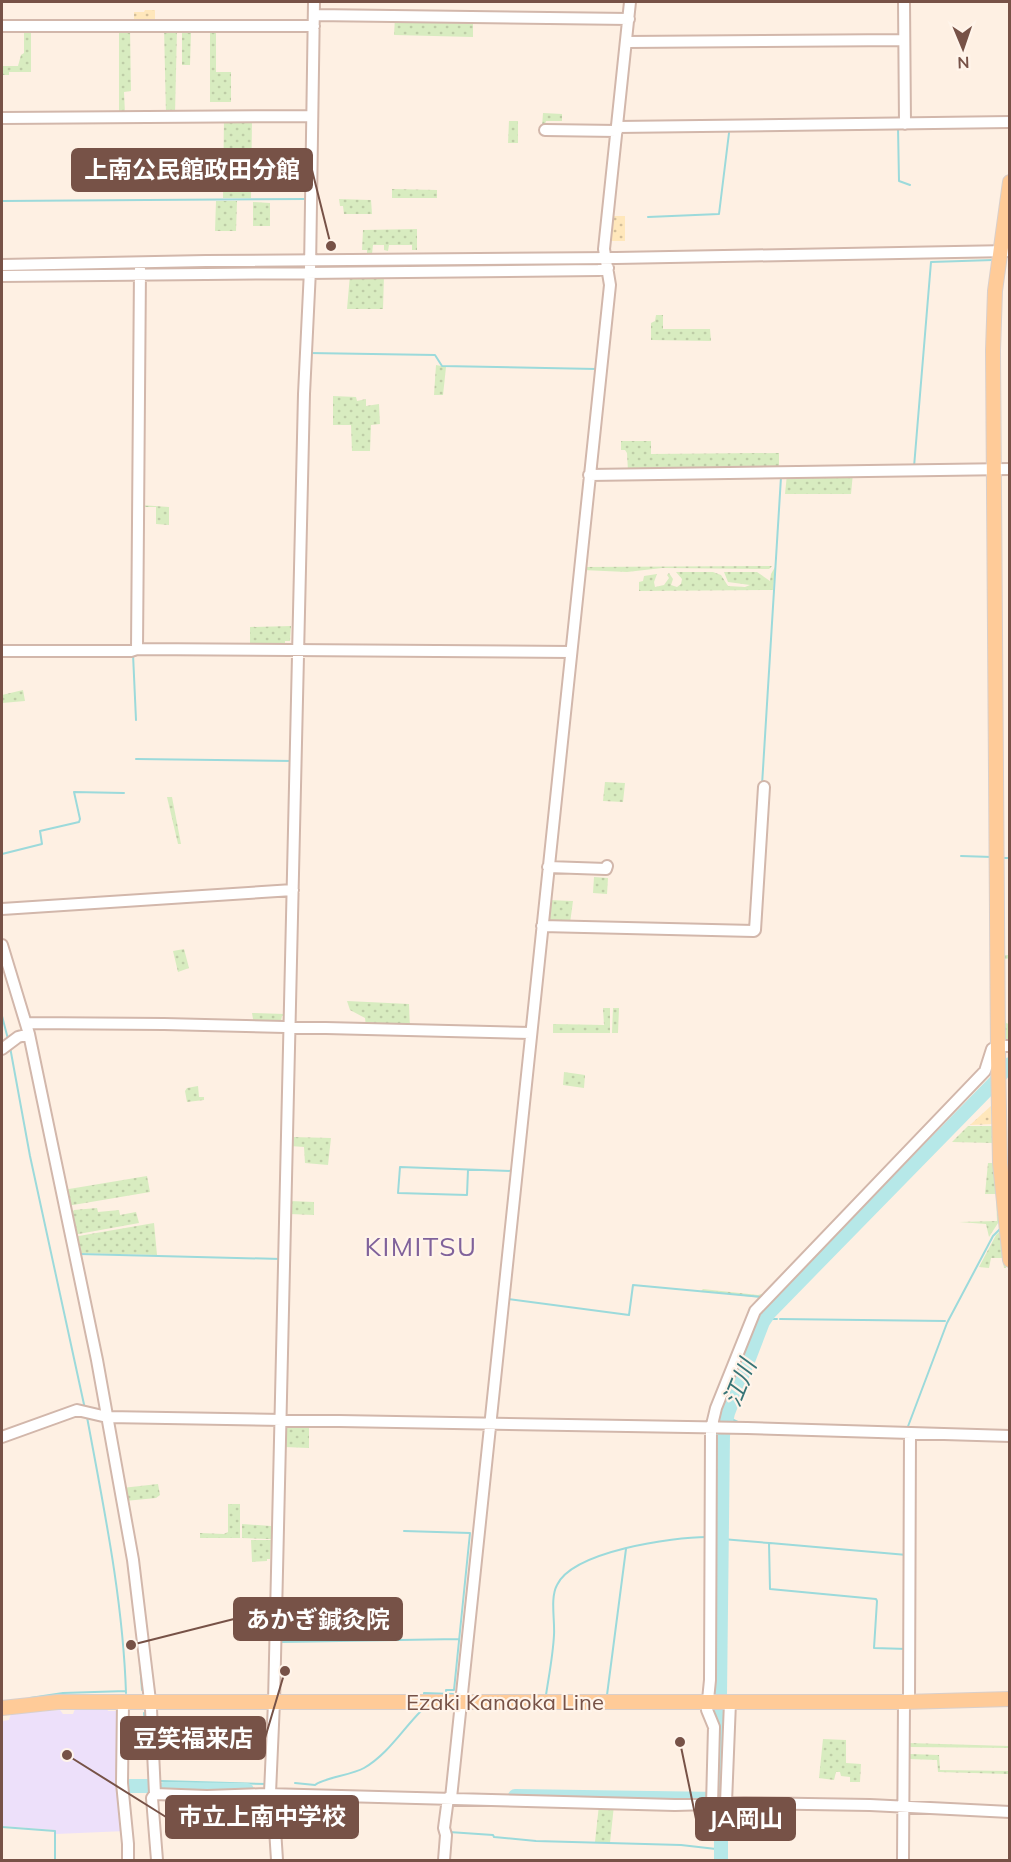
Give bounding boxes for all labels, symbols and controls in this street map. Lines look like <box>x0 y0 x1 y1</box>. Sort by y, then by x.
north arrow <box>933 18 993 78</box>
text: N <box>957 53 970 73</box>
callout: 上南公民館政田分館 <box>72 149 312 191</box>
text: 上南公民館政田分館 <box>84 154 300 184</box>
district label: KIMITSU <box>364 1230 478 1263</box>
water label: 江川 <box>716 1352 763 1410</box>
callout: あかぎ鍼灸院 <box>234 1598 402 1640</box>
text: あかぎ鍼灸院 <box>246 1604 390 1634</box>
street label: Ezaki Kanaoka Line <box>406 1688 604 1716</box>
callout: 豆笑福来店 <box>121 1717 265 1759</box>
text: 豆笑福来店 <box>133 1723 253 1753</box>
callout: 市立上南中学校 <box>166 1796 358 1838</box>
callout: JA岡山 <box>696 1798 795 1840</box>
text: 市立上南中学校 <box>178 1801 346 1831</box>
text: JA岡山 <box>709 1803 783 1833</box>

